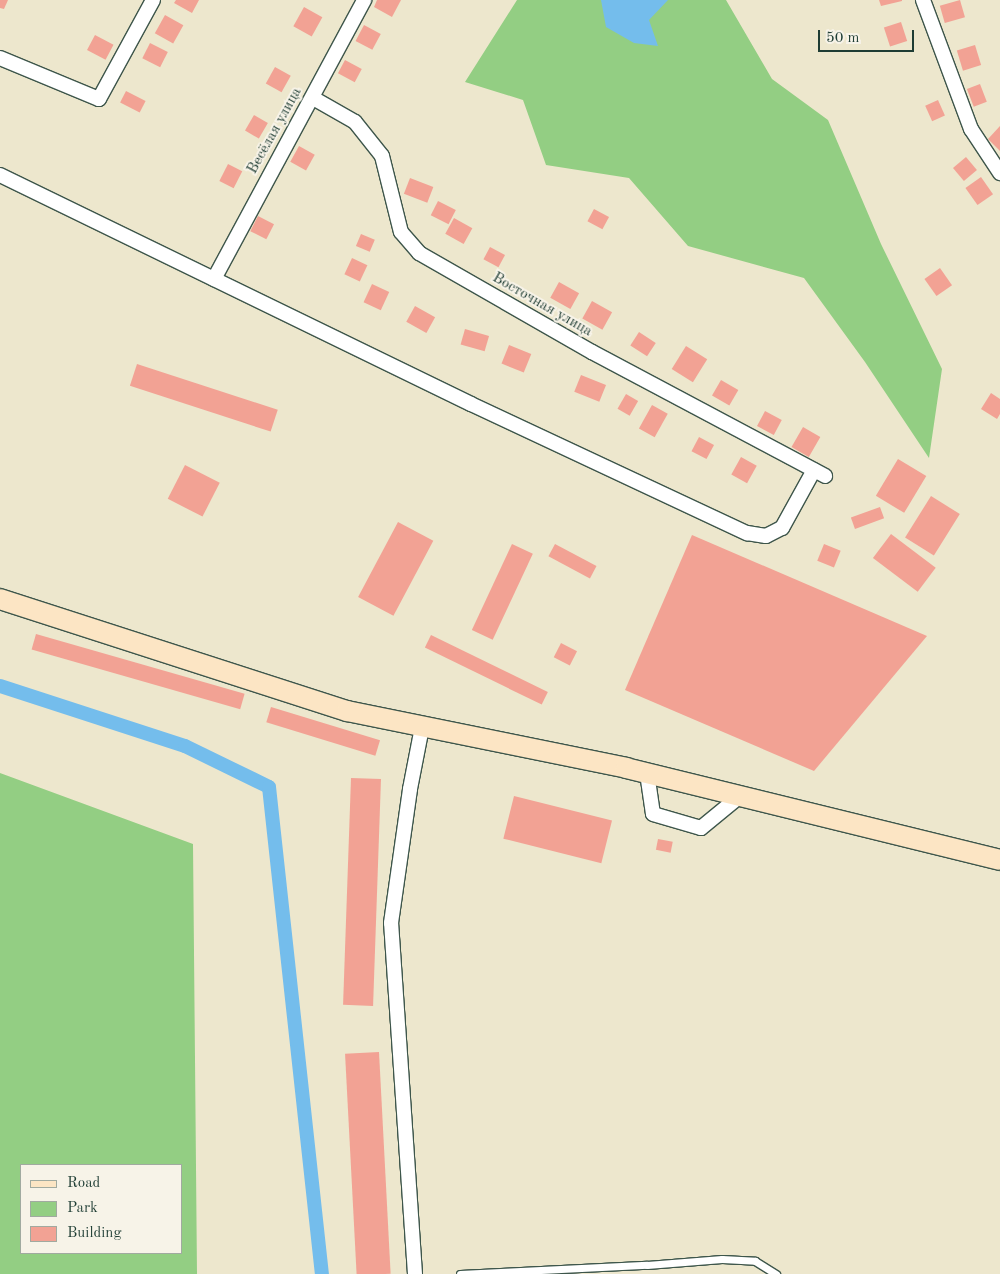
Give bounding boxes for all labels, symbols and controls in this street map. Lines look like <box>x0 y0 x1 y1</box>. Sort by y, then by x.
scale bar <box>820 20 916 52</box>
text: 50 m <box>826 31 860 46</box>
street label: Весёлая улица <box>244 85 306 177</box>
street label: Восточная улица <box>489 269 595 341</box>
legend <box>20 1164 182 1254</box>
text: Road <box>67 1176 100 1191</box>
text: Park <box>67 1201 98 1216</box>
text: Building <box>67 1226 122 1241</box>

